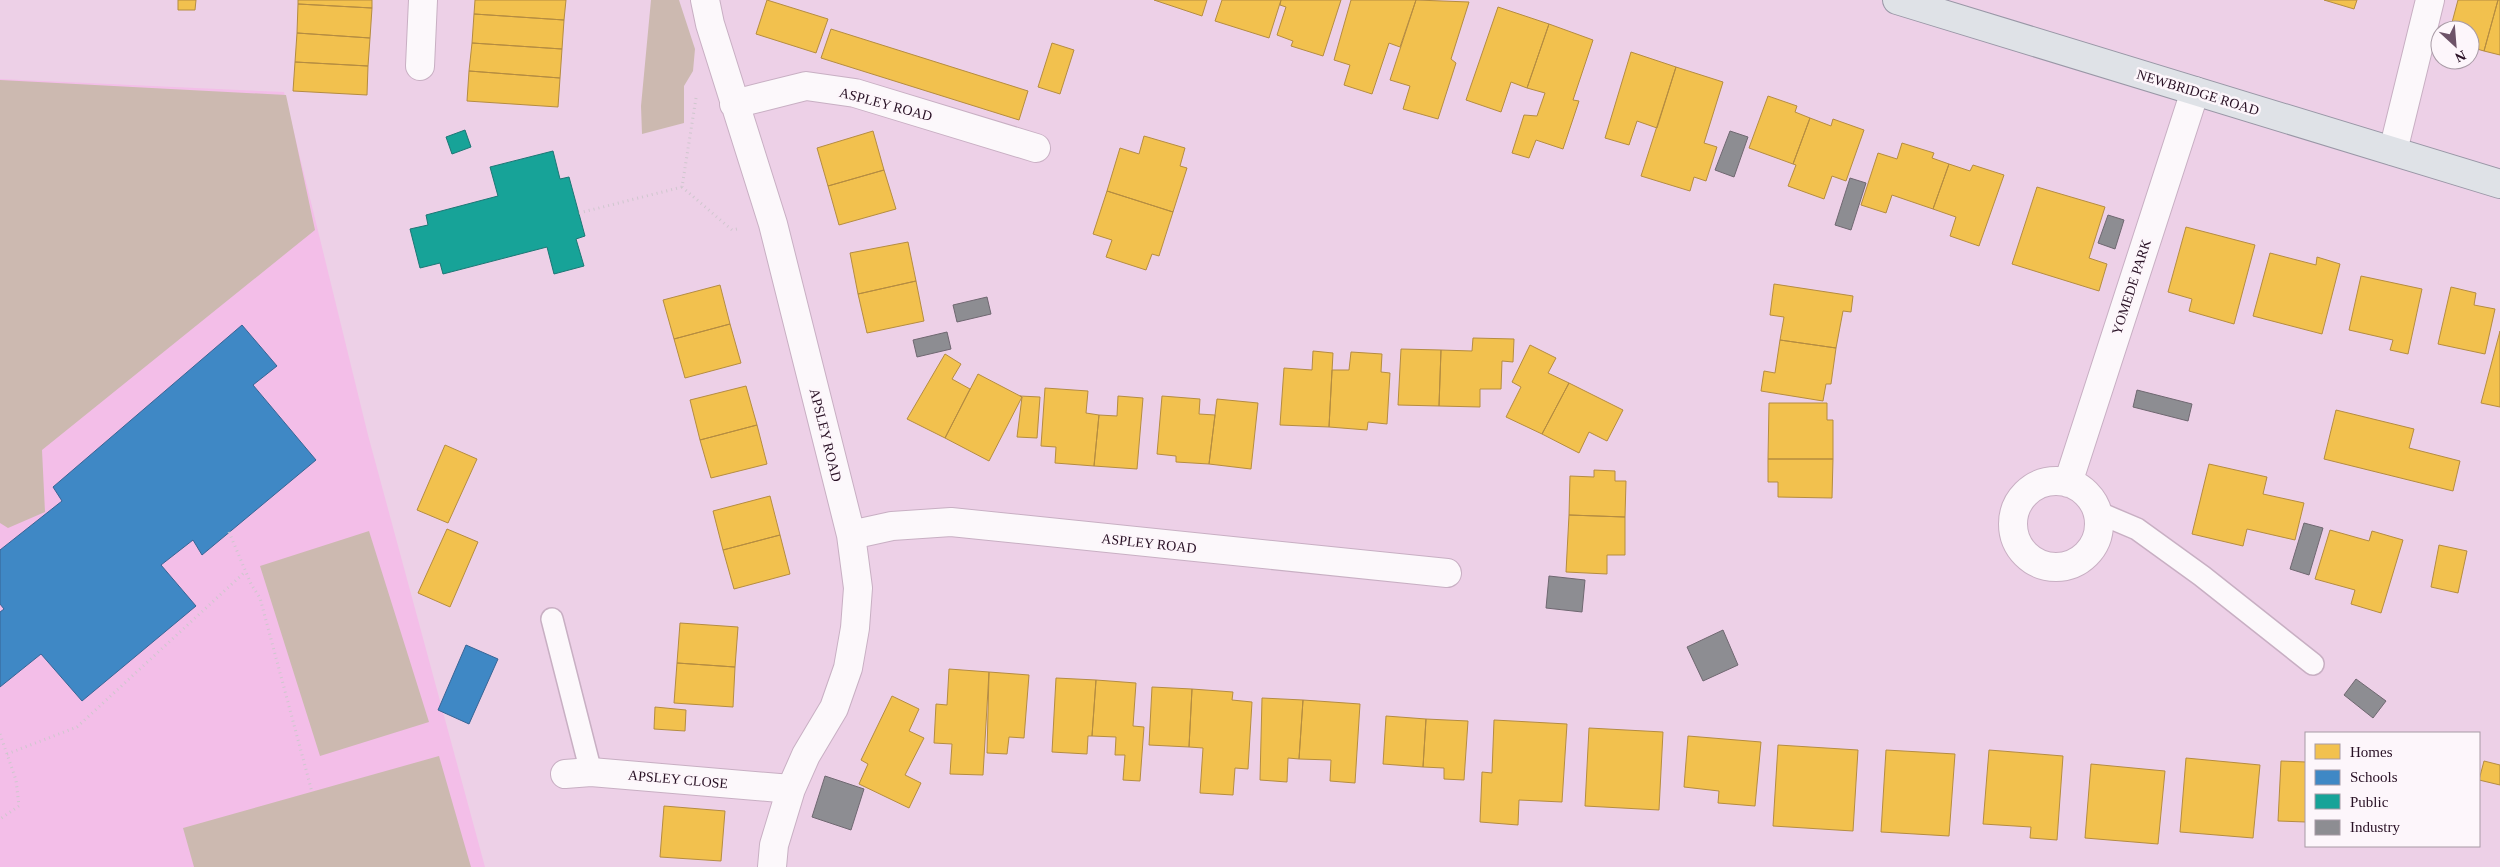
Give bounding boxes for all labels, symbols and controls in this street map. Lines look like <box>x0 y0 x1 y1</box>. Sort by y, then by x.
north arrow <box>2430 20 2480 70</box>
text: N <box>2453 47 2468 65</box>
street label: NEWBRIDGE ROAD <box>2135 67 2261 118</box>
street label: ASPLEY ROAD <box>838 85 934 124</box>
street label: YOMEDE PARK <box>2109 238 2154 337</box>
street label: APSLEY ROAD <box>807 387 844 483</box>
street label: ASPLEY ROAD <box>1101 531 1197 556</box>
legend <box>2305 732 2480 847</box>
text: Homes <box>2350 744 2393 760</box>
street label: APSLEY CLOSE <box>627 768 729 791</box>
text: Schools <box>2350 769 2398 785</box>
text: Public <box>2350 794 2389 810</box>
text: Industry <box>2350 819 2400 835</box>

